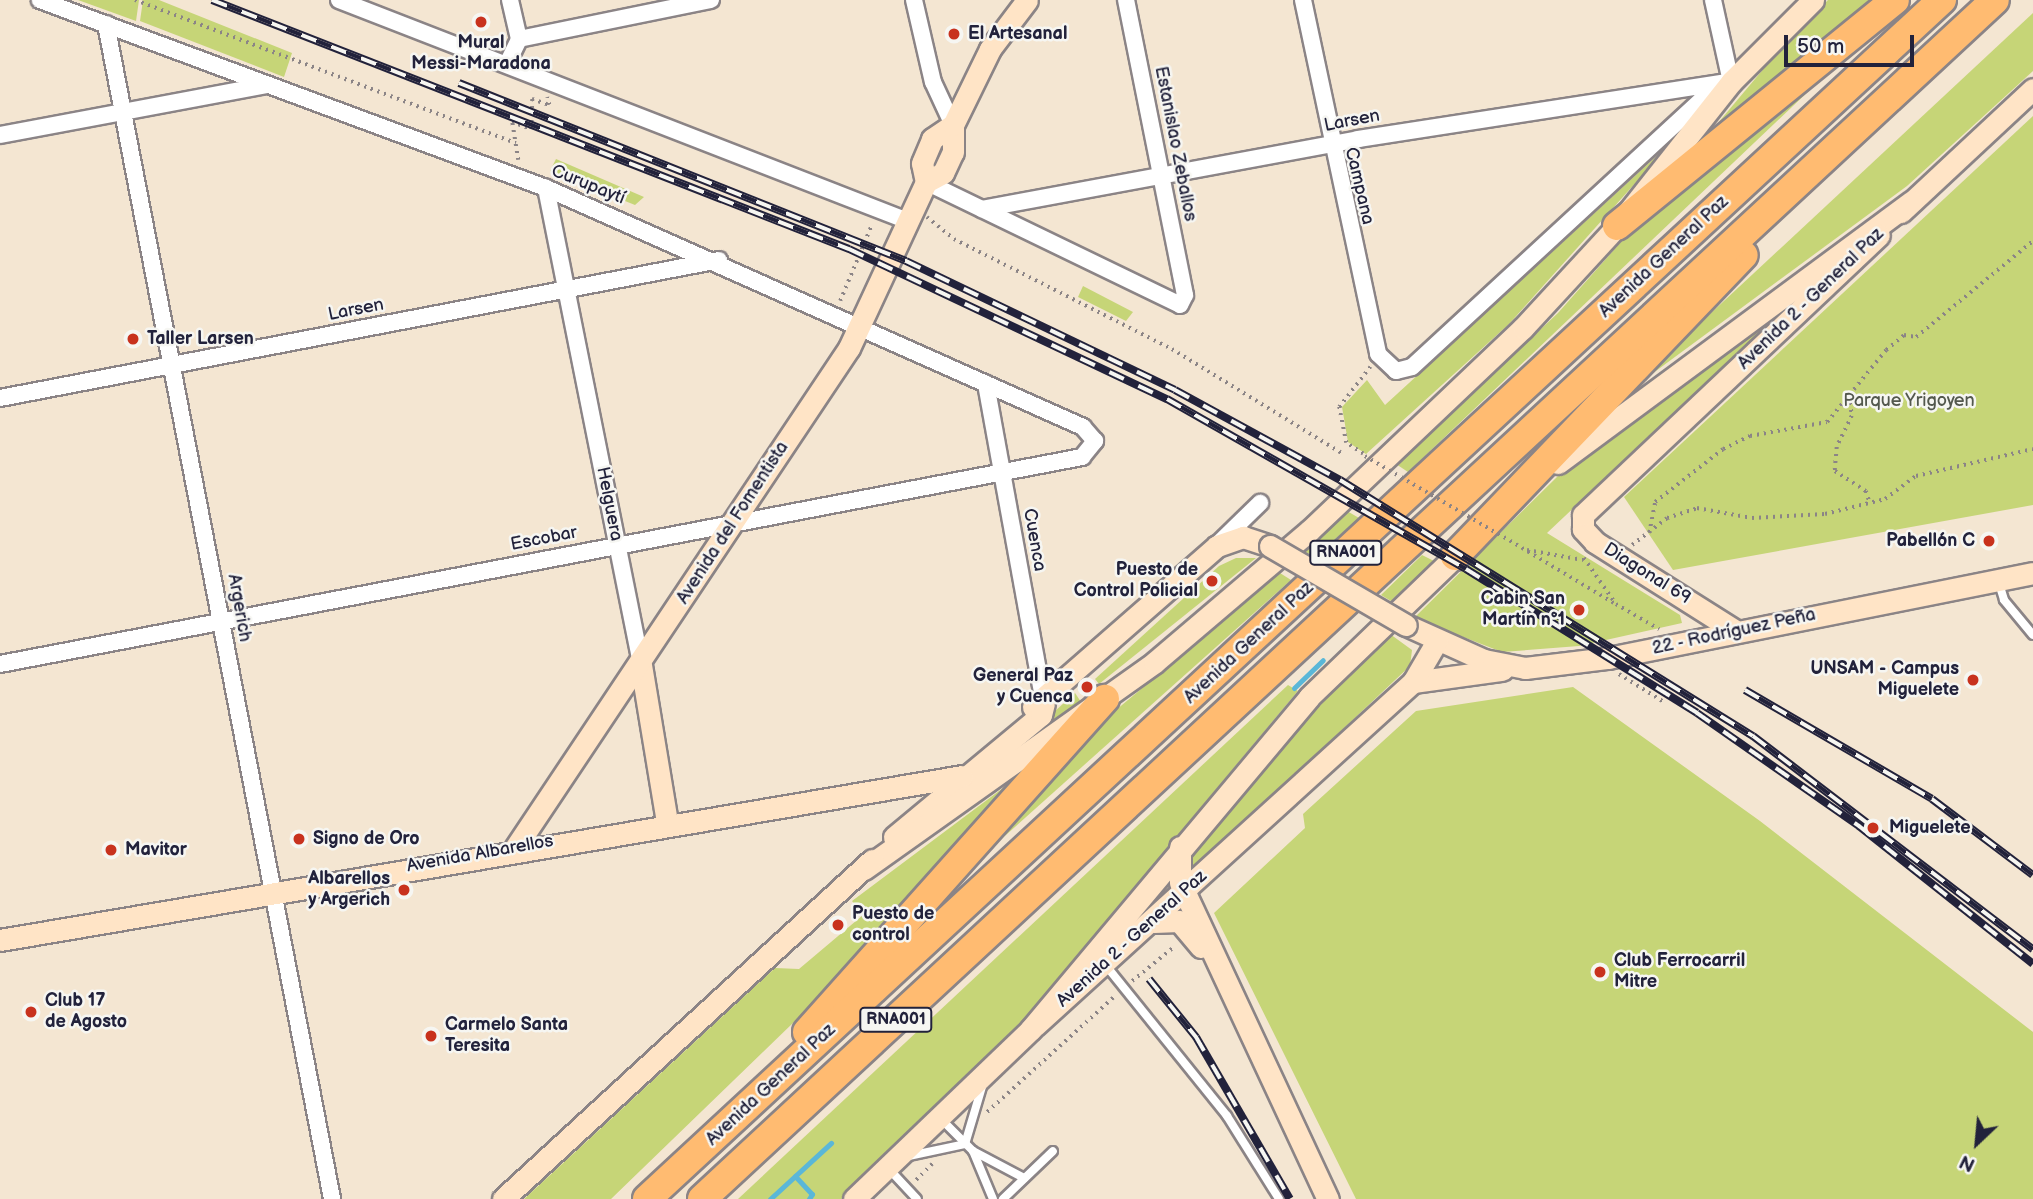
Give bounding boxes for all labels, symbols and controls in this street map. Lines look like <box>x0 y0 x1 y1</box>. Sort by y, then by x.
marker: Mural Messi-Maradona <box>473 14 489 30</box>
scale bar <box>1788 21 1918 65</box>
place label: El Artesanal <box>968 23 1067 45</box>
marker: El Artesanal <box>946 26 962 42</box>
place label: Mural Messi-Maradona <box>411 33 551 76</box>
text: 50 m <box>1797 34 1844 59</box>
street label: Estanislao Zeballos <box>1149 65 1201 223</box>
street label: Larsen <box>1322 105 1382 137</box>
street label: Campana <box>1340 145 1378 227</box>
street label: Curupaytí <box>548 160 628 210</box>
street label: Avenida General Paz <box>1595 191 1733 323</box>
street label: Avenida 2 - General Paz <box>1733 223 1889 375</box>
street label: Larsen <box>326 294 386 326</box>
place label: Taller Larsen <box>147 328 254 350</box>
marker: Taller Larsen <box>125 331 141 347</box>
park label: Parque Yrigoyen <box>1843 390 1975 412</box>
street label: Avenida del Fomentista <box>672 438 794 608</box>
street label: Helguera <box>591 465 627 543</box>
street label: Cuenca <box>1018 507 1050 573</box>
street label: Escobar <box>509 522 579 556</box>
place label: Pabellón C <box>1886 530 1975 552</box>
marker: Pabellón C <box>1981 533 1997 549</box>
street label: Diagonal 69 <box>1599 539 1695 609</box>
road number: RNA001 <box>1309 540 1383 566</box>
place label: Puesto de Control Policial <box>1074 560 1198 602</box>
street label: Argerich <box>222 572 256 644</box>
marker: Puesto de Control Policial <box>1204 573 1220 589</box>
street label: Avenida General Paz <box>1180 577 1318 709</box>
place label: Cabin San Martín n°1 <box>1481 589 1565 632</box>
marker: Cabin San Martín n°1 <box>1571 602 1587 618</box>
street label: 22 - Rodríguez Peña <box>1650 604 1818 660</box>
place label: UNSAM - Campus Miguelete <box>1810 659 1959 702</box>
place label: General Paz y Cuenca <box>973 666 1073 708</box>
marker: UNSAM - Campus Miguelete <box>1965 672 1981 688</box>
marker: General Paz y Cuenca <box>1079 679 1095 695</box>
place label: Miguelete <box>1889 817 1971 839</box>
marker: Miguelete <box>1863 818 1883 838</box>
place label: Signo de Oro <box>313 828 420 850</box>
street label: Avenida Albarellos <box>405 830 555 878</box>
marker: Signo de Oro <box>291 831 307 847</box>
place label: Mavitor <box>125 839 187 861</box>
marker: Mavitor <box>103 842 119 858</box>
street label: Avenida 2 - General Paz <box>1052 865 1212 1013</box>
place label: Albarellos y Argerich <box>308 869 390 912</box>
marker: Albarellos y Argerich <box>396 882 412 898</box>
place label: Puesto de control <box>852 904 934 946</box>
marker: Puesto de control <box>830 917 846 933</box>
place label: Club Ferrocarril Mitre <box>1614 951 1745 993</box>
marker: Club Ferrocarril Mitre <box>1592 964 1608 980</box>
place label: Club 17 de Agosto <box>45 991 127 1034</box>
marker: Club 17 de Agosto <box>23 1004 39 1020</box>
road number: RNA001 <box>859 1008 933 1032</box>
place label: Carmelo Santa Teresita <box>445 1015 568 1058</box>
street label: Avenida General Paz <box>702 1019 840 1151</box>
marker: Carmelo Santa Teresita <box>423 1028 439 1044</box>
north arrow <box>1942 1108 2012 1178</box>
text: N <box>1956 1149 1979 1176</box>

